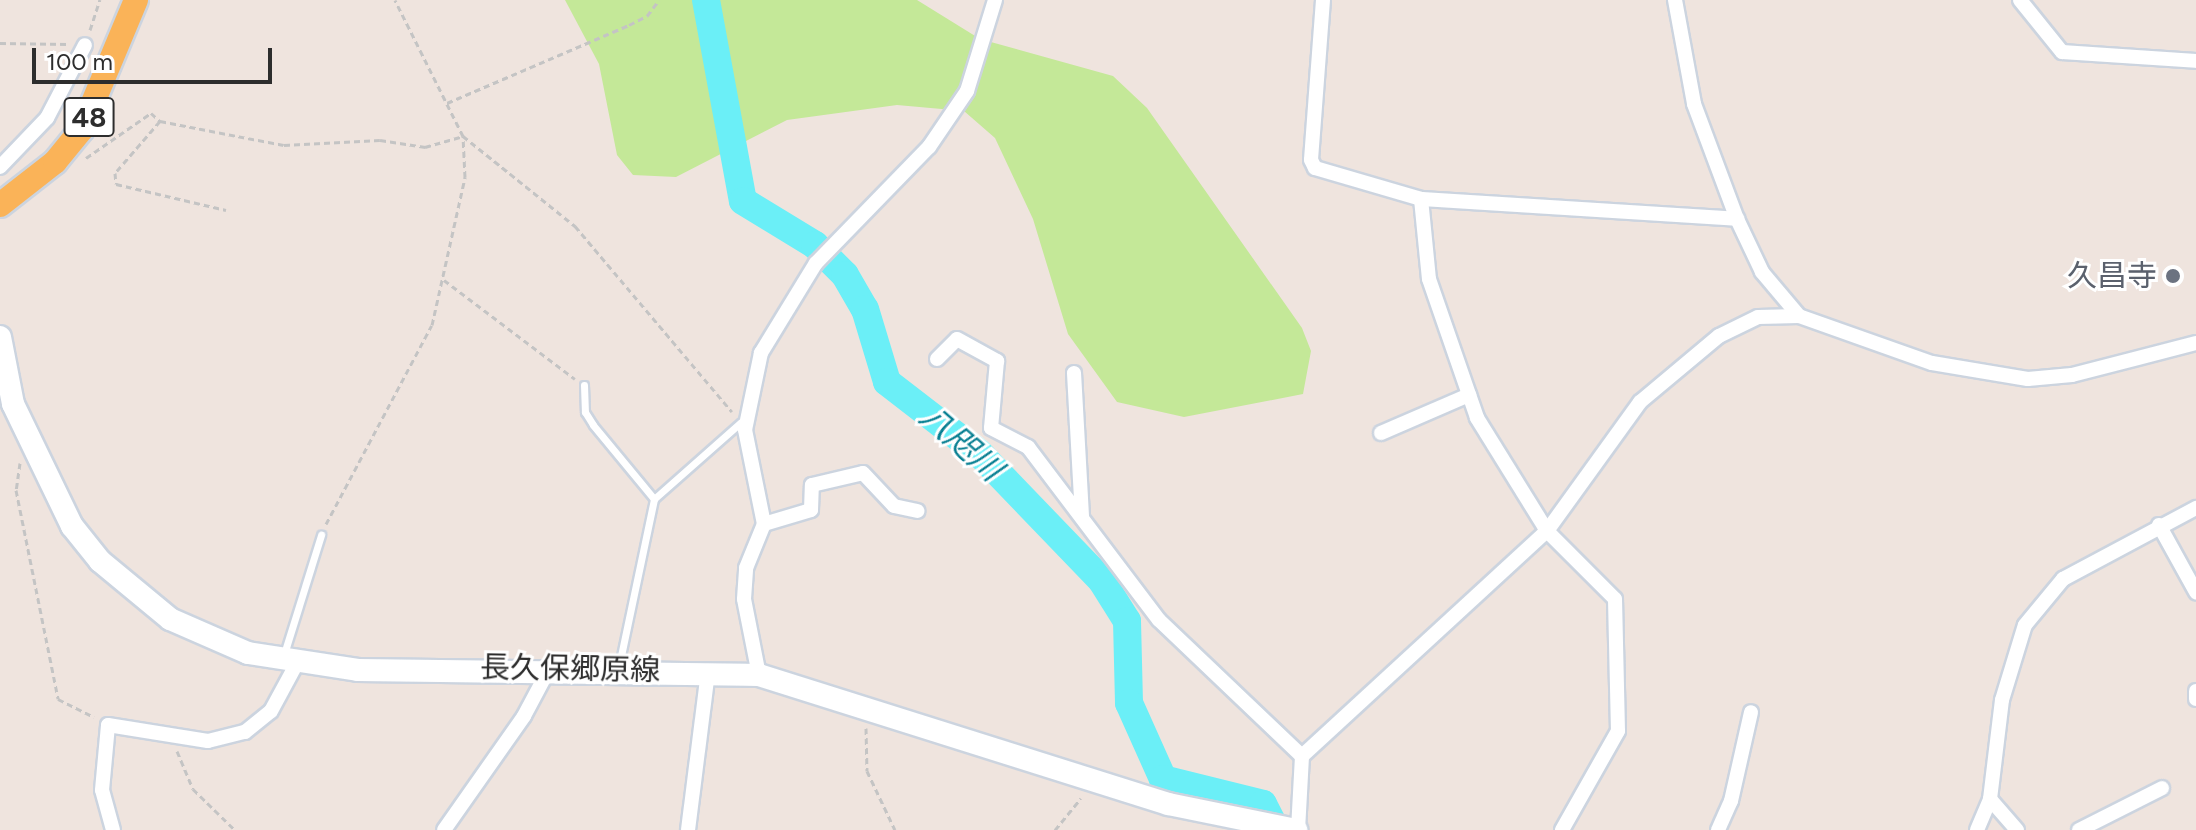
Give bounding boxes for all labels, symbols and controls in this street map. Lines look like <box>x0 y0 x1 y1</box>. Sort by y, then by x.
scale bar <box>36 32 276 82</box>
text: 100 m <box>46 47 113 76</box>
road number: 48 <box>63 93 115 141</box>
place label: 久昌寺 <box>2067 258 2157 294</box>
marker: 久昌寺 <box>2164 267 2182 285</box>
water label: 八咫川 <box>912 397 1010 489</box>
street label: 長久保郷原線 <box>480 649 660 689</box>

